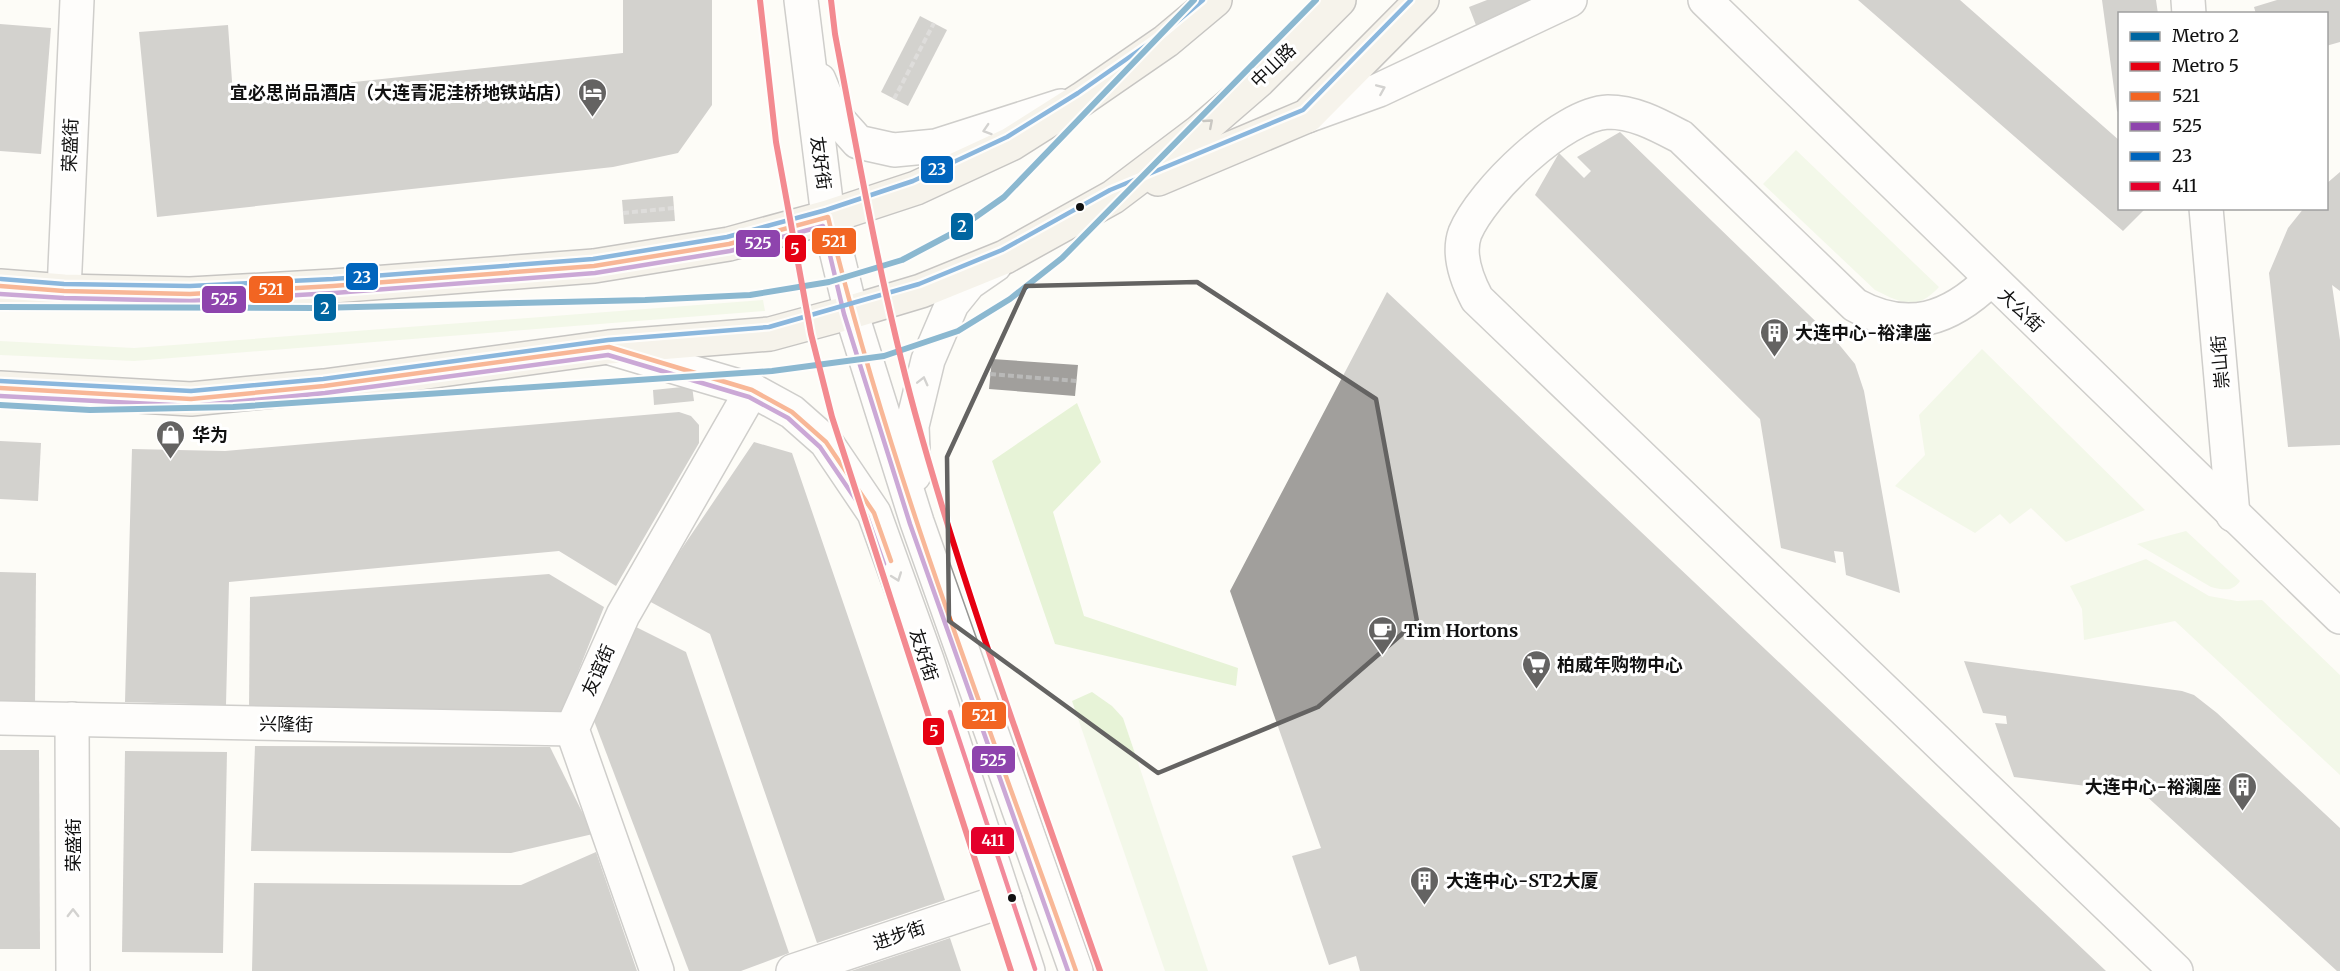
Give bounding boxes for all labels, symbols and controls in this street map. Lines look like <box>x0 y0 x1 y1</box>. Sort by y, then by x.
legend <box>2118 12 2328 210</box>
text: Metro 2 <box>2172 24 2239 47</box>
street label: 中山路 <box>1246 38 1300 92</box>
text: Metro 5 <box>2172 54 2239 77</box>
hotel icon: 宜必思尚品酒店（大连青泥洼桥地铁站店） <box>577 76 609 118</box>
place label: 宜必思尚品酒店（大连青泥洼桥地铁站店） <box>230 81 572 104</box>
one-way arrow <box>1375 84 1386 96</box>
text: 521 <box>2172 84 2200 107</box>
text: 525 <box>2172 114 2202 137</box>
street label: 荣盛街 <box>58 118 82 172</box>
one-way arrow <box>1202 120 1213 131</box>
one-way arrow <box>982 123 993 135</box>
street label: 友好街 <box>806 135 836 191</box>
text: 23 <box>2172 144 2192 167</box>
line badge: 23 <box>920 155 954 184</box>
text: 23 <box>928 159 946 179</box>
text: 411 <box>2172 174 2198 197</box>
unlabelled marker <box>1074 201 1086 213</box>
line badge: 2 <box>950 212 974 241</box>
text: 2 <box>957 216 967 236</box>
line badge: 521 <box>811 227 857 255</box>
line badge: 525 <box>735 229 781 258</box>
text: 521 <box>821 231 847 251</box>
text: 525 <box>744 233 772 253</box>
line badge: 5 <box>784 234 807 263</box>
text: 5 <box>790 239 800 259</box>
line badge: 23 <box>345 262 379 291</box>
text: 23 <box>353 267 371 287</box>
line badge: 521 <box>248 275 294 304</box>
text: 521 <box>258 279 284 299</box>
street label: 大公街 <box>1994 283 2048 337</box>
line badge: 525 <box>201 285 247 314</box>
text: 525 <box>210 289 238 309</box>
line badge: 2 <box>313 293 337 322</box>
text: 2 <box>320 298 330 318</box>
building icon: 大连中心-裕津座 <box>1758 316 1790 358</box>
place label: 大连中心-裕津座 <box>1795 321 1931 344</box>
street label: 崇山街 <box>2206 334 2234 390</box>
one-way arrow <box>916 376 928 387</box>
shop icon: 华为 <box>155 418 187 460</box>
place label: 华为 <box>192 423 228 446</box>
one-way arrow <box>890 571 903 582</box>
cafe icon: Tim Hortons <box>1367 614 1399 656</box>
place label: Tim Hortons <box>1404 619 1518 642</box>
street label: 友好街 <box>905 626 943 684</box>
street label: 友谊街 <box>577 641 619 699</box>
supermarket icon: 柏威年购物中心 <box>1520 648 1552 690</box>
place label: 柏威年购物中心 <box>1557 653 1683 676</box>
line badge: 521 <box>961 701 1007 730</box>
text: 521 <box>971 705 997 725</box>
street label: 兴隆街 <box>259 712 313 736</box>
line badge: 5 <box>922 717 945 746</box>
text: 5 <box>929 721 939 741</box>
line badge: 525 <box>971 745 1016 774</box>
text: 525 <box>979 750 1007 770</box>
building icon: 大连中心-裕澜座 <box>2226 770 2258 812</box>
place label: 大连中心-裕澜座 <box>2085 775 2221 798</box>
street label: 荣盛街 <box>62 818 85 872</box>
line badge: 411 <box>970 826 1015 855</box>
text: 411 <box>981 830 1005 850</box>
building icon: 大连中心-ST2大厦 <box>1409 864 1441 906</box>
place label: 大连中心-ST2大厦 <box>1446 869 1599 892</box>
unlabelled marker <box>1006 892 1018 904</box>
one-way arrow <box>67 908 79 917</box>
street label: 进步街 <box>870 915 928 955</box>

